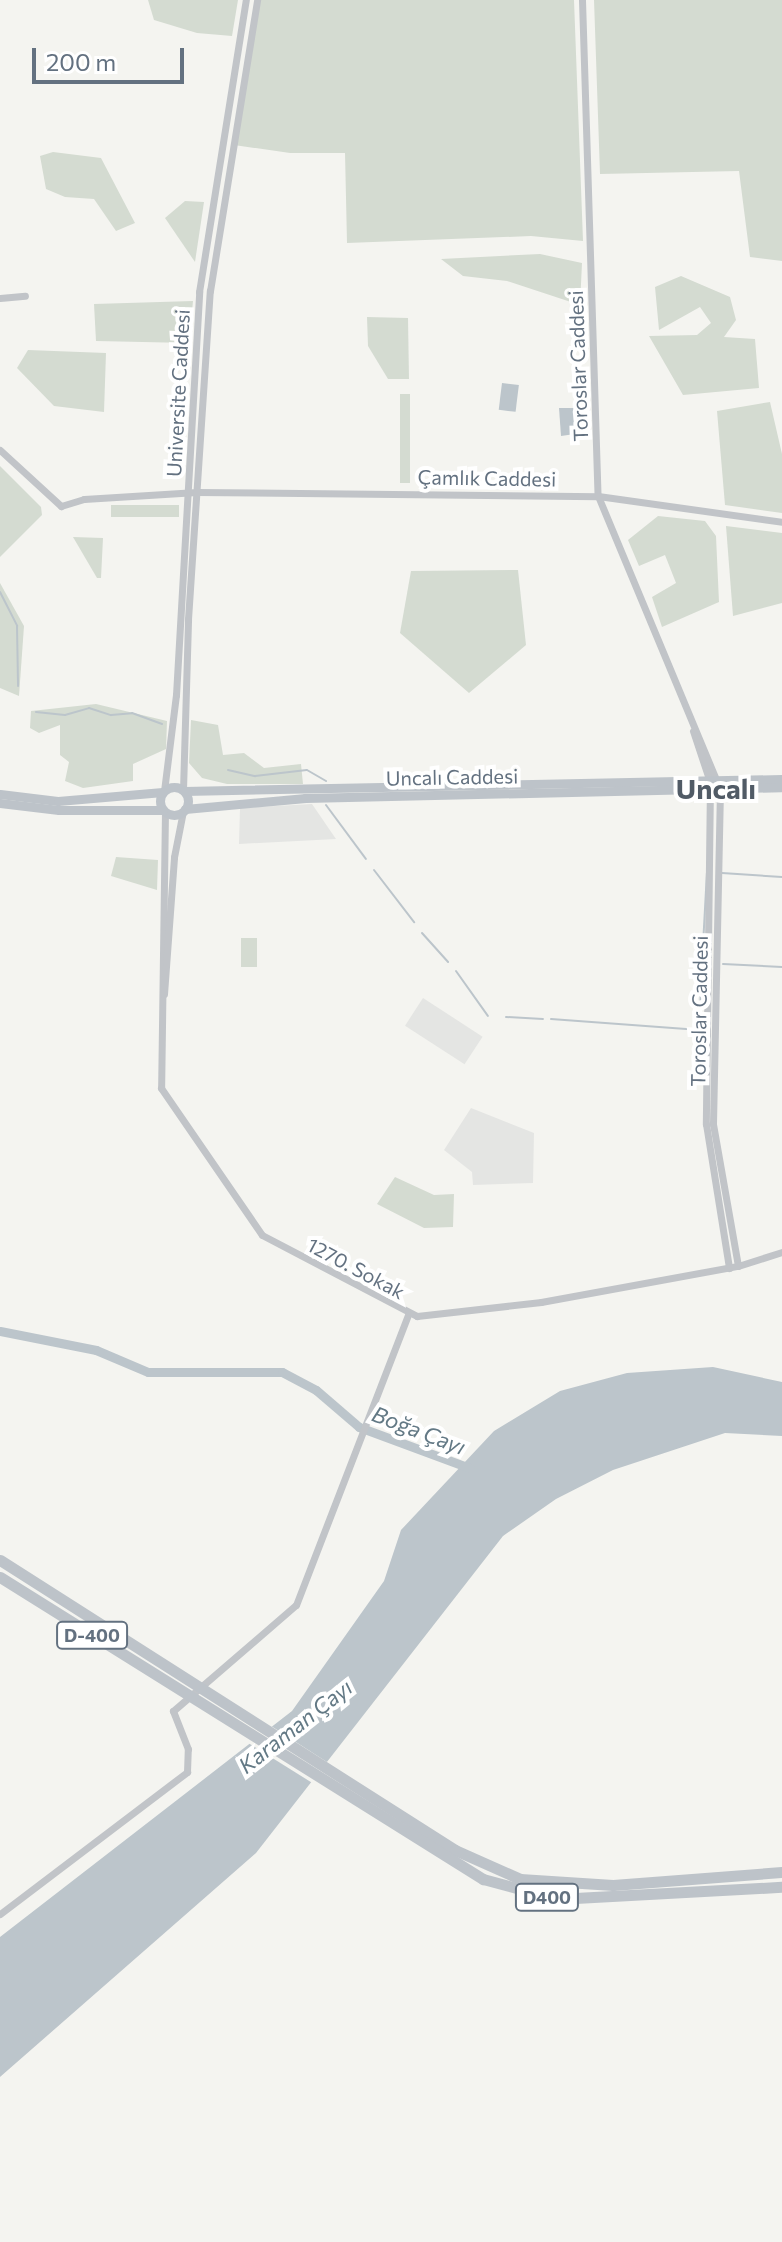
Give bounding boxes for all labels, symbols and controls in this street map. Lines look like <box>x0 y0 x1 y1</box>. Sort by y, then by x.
scale bar <box>36 32 188 82</box>
text: 200 m <box>46 47 116 76</box>
street label: Toroslar Caddesi <box>563 290 593 442</box>
street label: Universite Caddesi <box>162 308 194 478</box>
street label: Çamlık Caddesi <box>418 465 556 491</box>
street label: Uncalı Caddesi <box>386 764 518 790</box>
district label: Uncalı <box>676 771 756 805</box>
street label: Toroslar Caddesi <box>686 935 712 1087</box>
street label: 1270. Sokak <box>303 1232 409 1304</box>
water label: Boğa Çayı <box>369 1400 469 1460</box>
road number: D-400 <box>56 1621 128 1649</box>
water label: Karaman Çayı <box>233 1673 357 1779</box>
road number: D400 <box>513 1883 581 1911</box>

